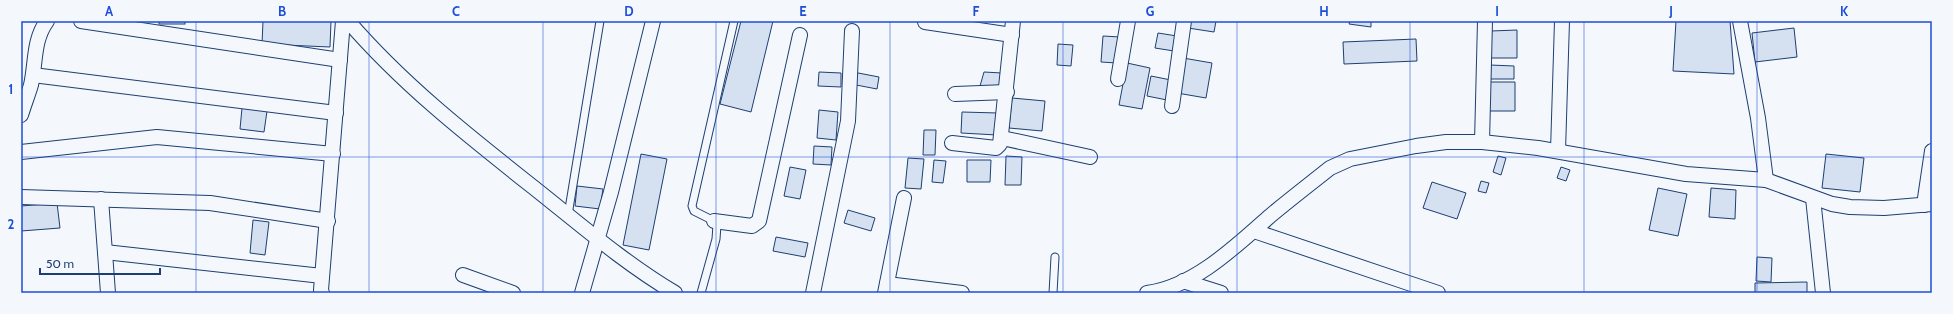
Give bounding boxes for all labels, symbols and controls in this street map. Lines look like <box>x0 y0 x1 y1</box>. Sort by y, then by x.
text: A <box>105 3 114 19</box>
text: B <box>278 3 286 19</box>
text: C <box>452 3 460 19</box>
text: D <box>624 3 634 19</box>
text: E <box>799 3 807 19</box>
text: F <box>973 3 980 19</box>
text: G <box>1146 3 1155 19</box>
text: H <box>1319 3 1329 19</box>
text: I <box>1495 3 1499 19</box>
text: J <box>1668 3 1673 19</box>
text: K <box>1840 3 1849 19</box>
text: 1 <box>9 81 13 97</box>
text: 2 <box>8 216 15 232</box>
scale bar <box>40 250 160 276</box>
text: 50 m <box>46 256 74 271</box>

